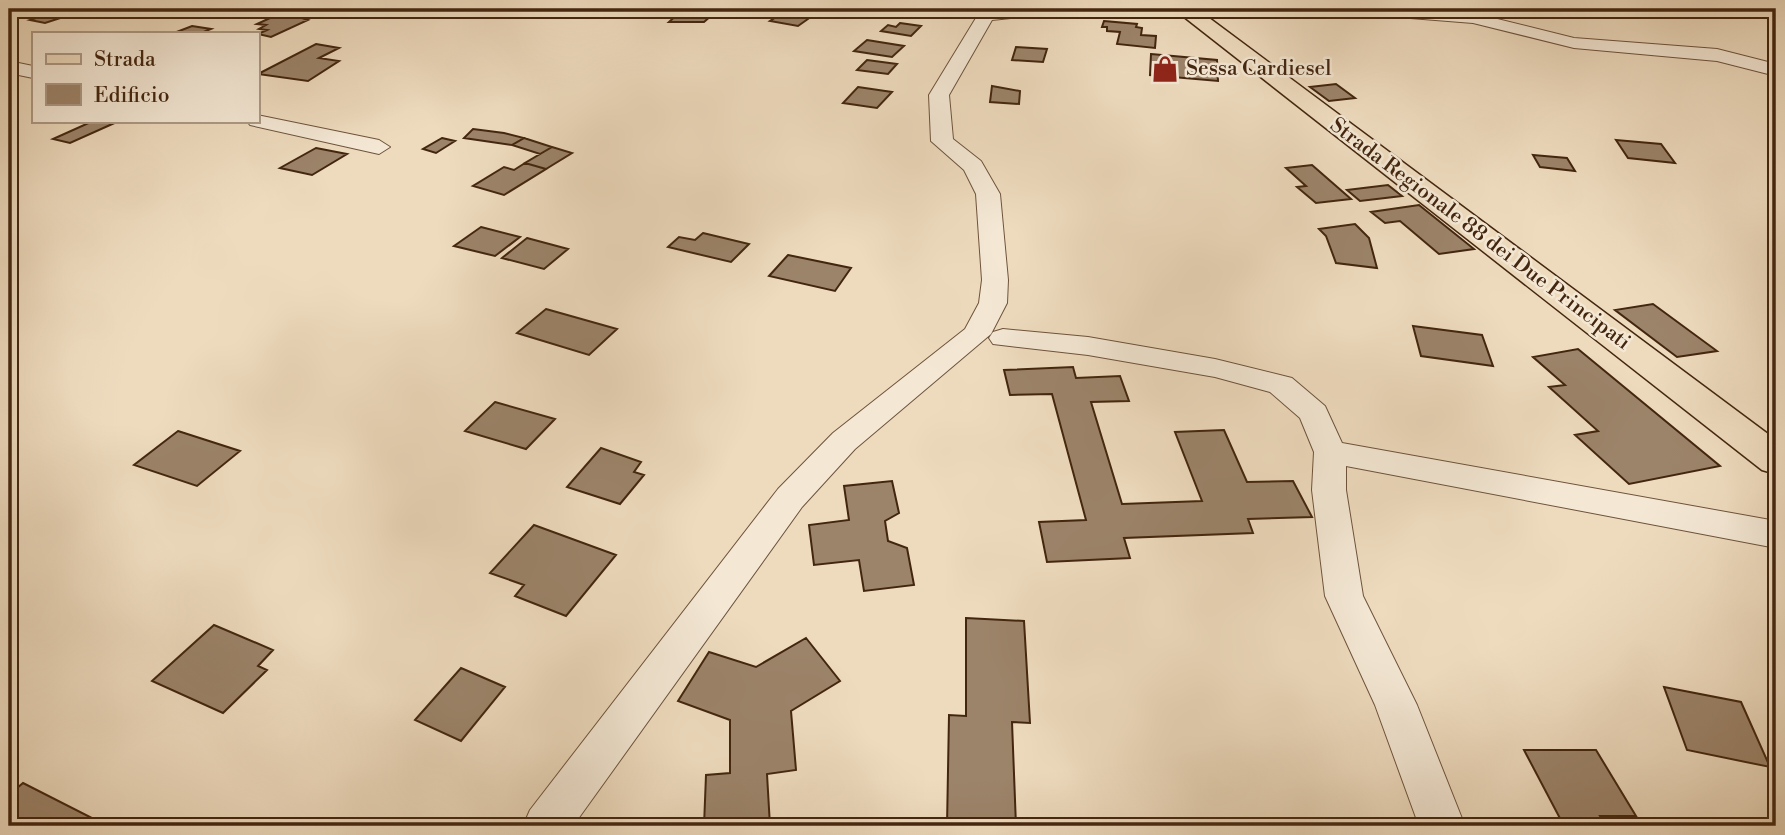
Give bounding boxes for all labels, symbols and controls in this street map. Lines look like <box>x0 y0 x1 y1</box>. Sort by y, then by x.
legend <box>32 32 259 122</box>
text: Strada <box>94 47 156 73</box>
shop icon: Sessa Cardiesel <box>1150 54 1180 84</box>
place label: Sessa Cardiesel <box>1186 56 1331 82</box>
text: Edificio <box>94 83 170 109</box>
street label: Strada Regionale 88 dei Due Principati <box>1324 112 1636 356</box>

